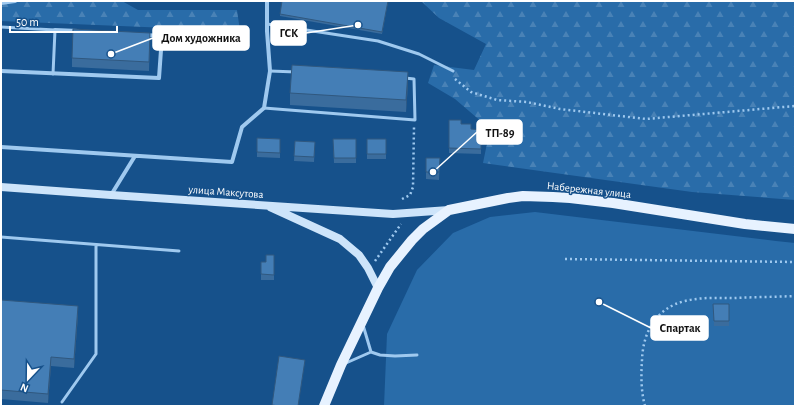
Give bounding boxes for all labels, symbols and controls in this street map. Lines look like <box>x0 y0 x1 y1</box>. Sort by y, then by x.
scale bar <box>10 8 117 34</box>
text: 50 m <box>16 16 39 28</box>
callout: ГСК <box>271 21 306 45</box>
callout: Дом художника <box>153 26 249 50</box>
text: ГСК <box>280 27 299 39</box>
text: Дом художника <box>161 32 241 45</box>
callout: ТП-89 <box>477 120 522 144</box>
text: ТП-89 <box>486 127 515 139</box>
street label: Набережная улица <box>546 180 632 200</box>
street label: улица Максутова <box>187 184 264 200</box>
callout: Спартак <box>651 316 708 340</box>
text: Спартак <box>659 322 701 334</box>
north arrow <box>8 359 48 399</box>
text: N <box>19 381 30 394</box>

